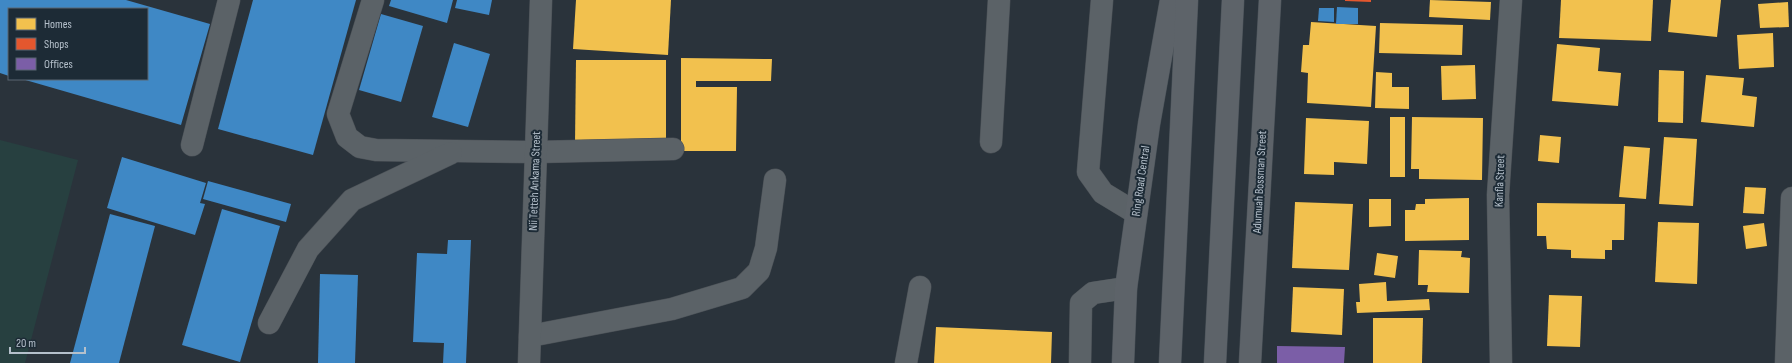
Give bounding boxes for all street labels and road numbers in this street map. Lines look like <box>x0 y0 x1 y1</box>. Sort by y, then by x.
street label: Adumuah Bossman Street <box>1250 130 1270 235</box>
street label: Nii Tetteh Ankama Street <box>526 131 544 231</box>
street label: Ring Road Central <box>1129 145 1153 217</box>
street label: Kanfla Street <box>1492 154 1508 207</box>

